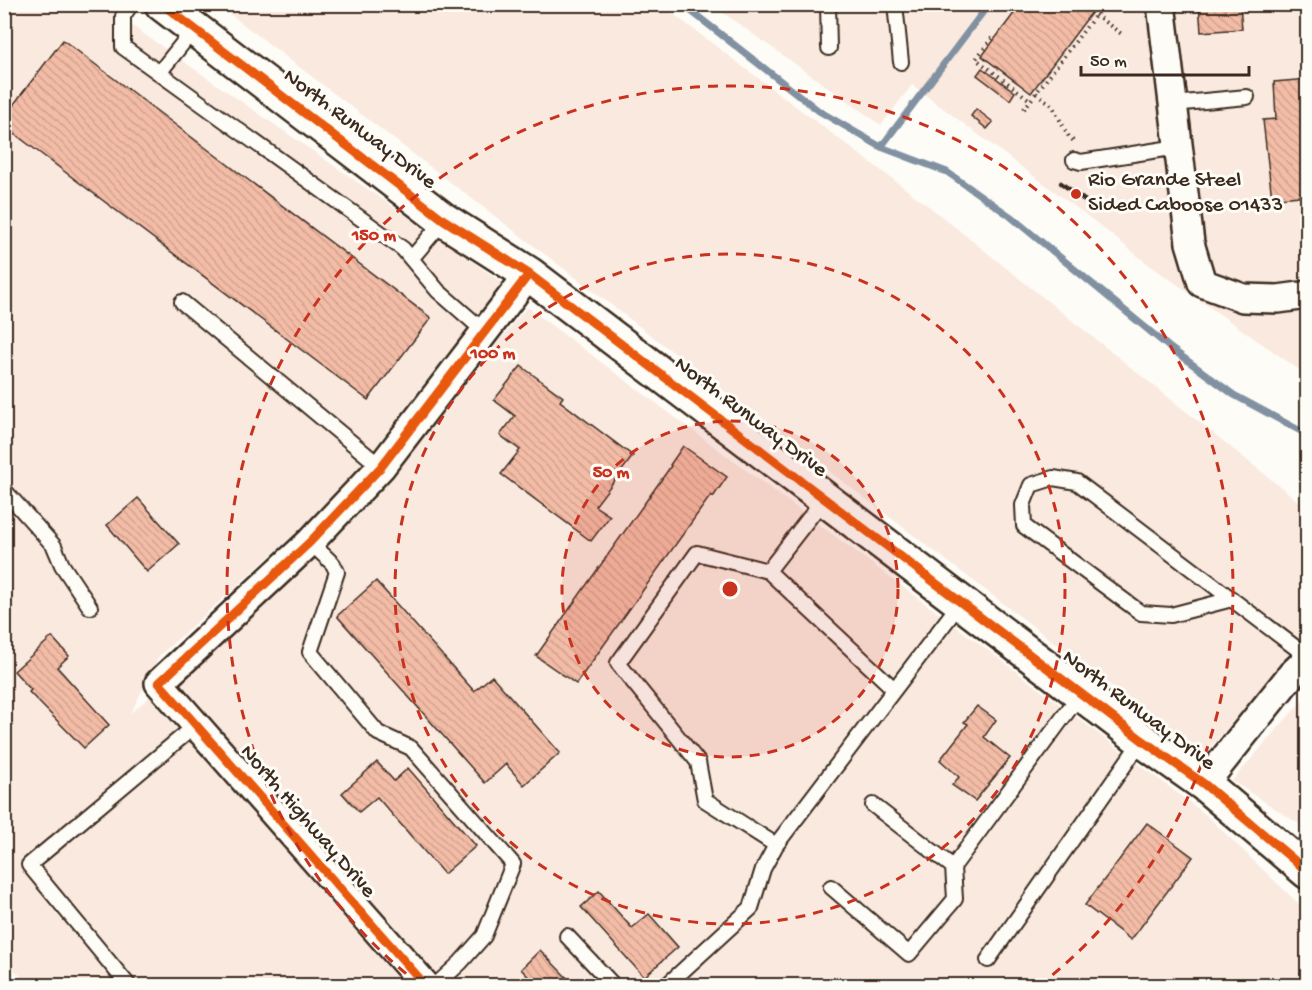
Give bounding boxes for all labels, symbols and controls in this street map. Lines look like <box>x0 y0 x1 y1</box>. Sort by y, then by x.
scale bar <box>1081 39 1249 77</box>
text: 50 m <box>1090 52 1127 73</box>
street label: North Runway Drive <box>277 64 441 196</box>
place label: Rio Grande Steel Sided Caboose 01433 <box>1088 168 1283 219</box>
marker: Rio Grande Steel Sided Caboose 01433 <box>1069 187 1083 201</box>
text: 150 m <box>351 226 396 247</box>
text: 100 m <box>470 344 516 365</box>
street label: North Runway Drive <box>668 352 832 484</box>
text: 50 m <box>593 463 630 484</box>
centre of rings <box>720 579 740 599</box>
street label: North Runway Drive <box>1056 645 1220 777</box>
street label: North Highway Drive <box>233 740 381 904</box>

